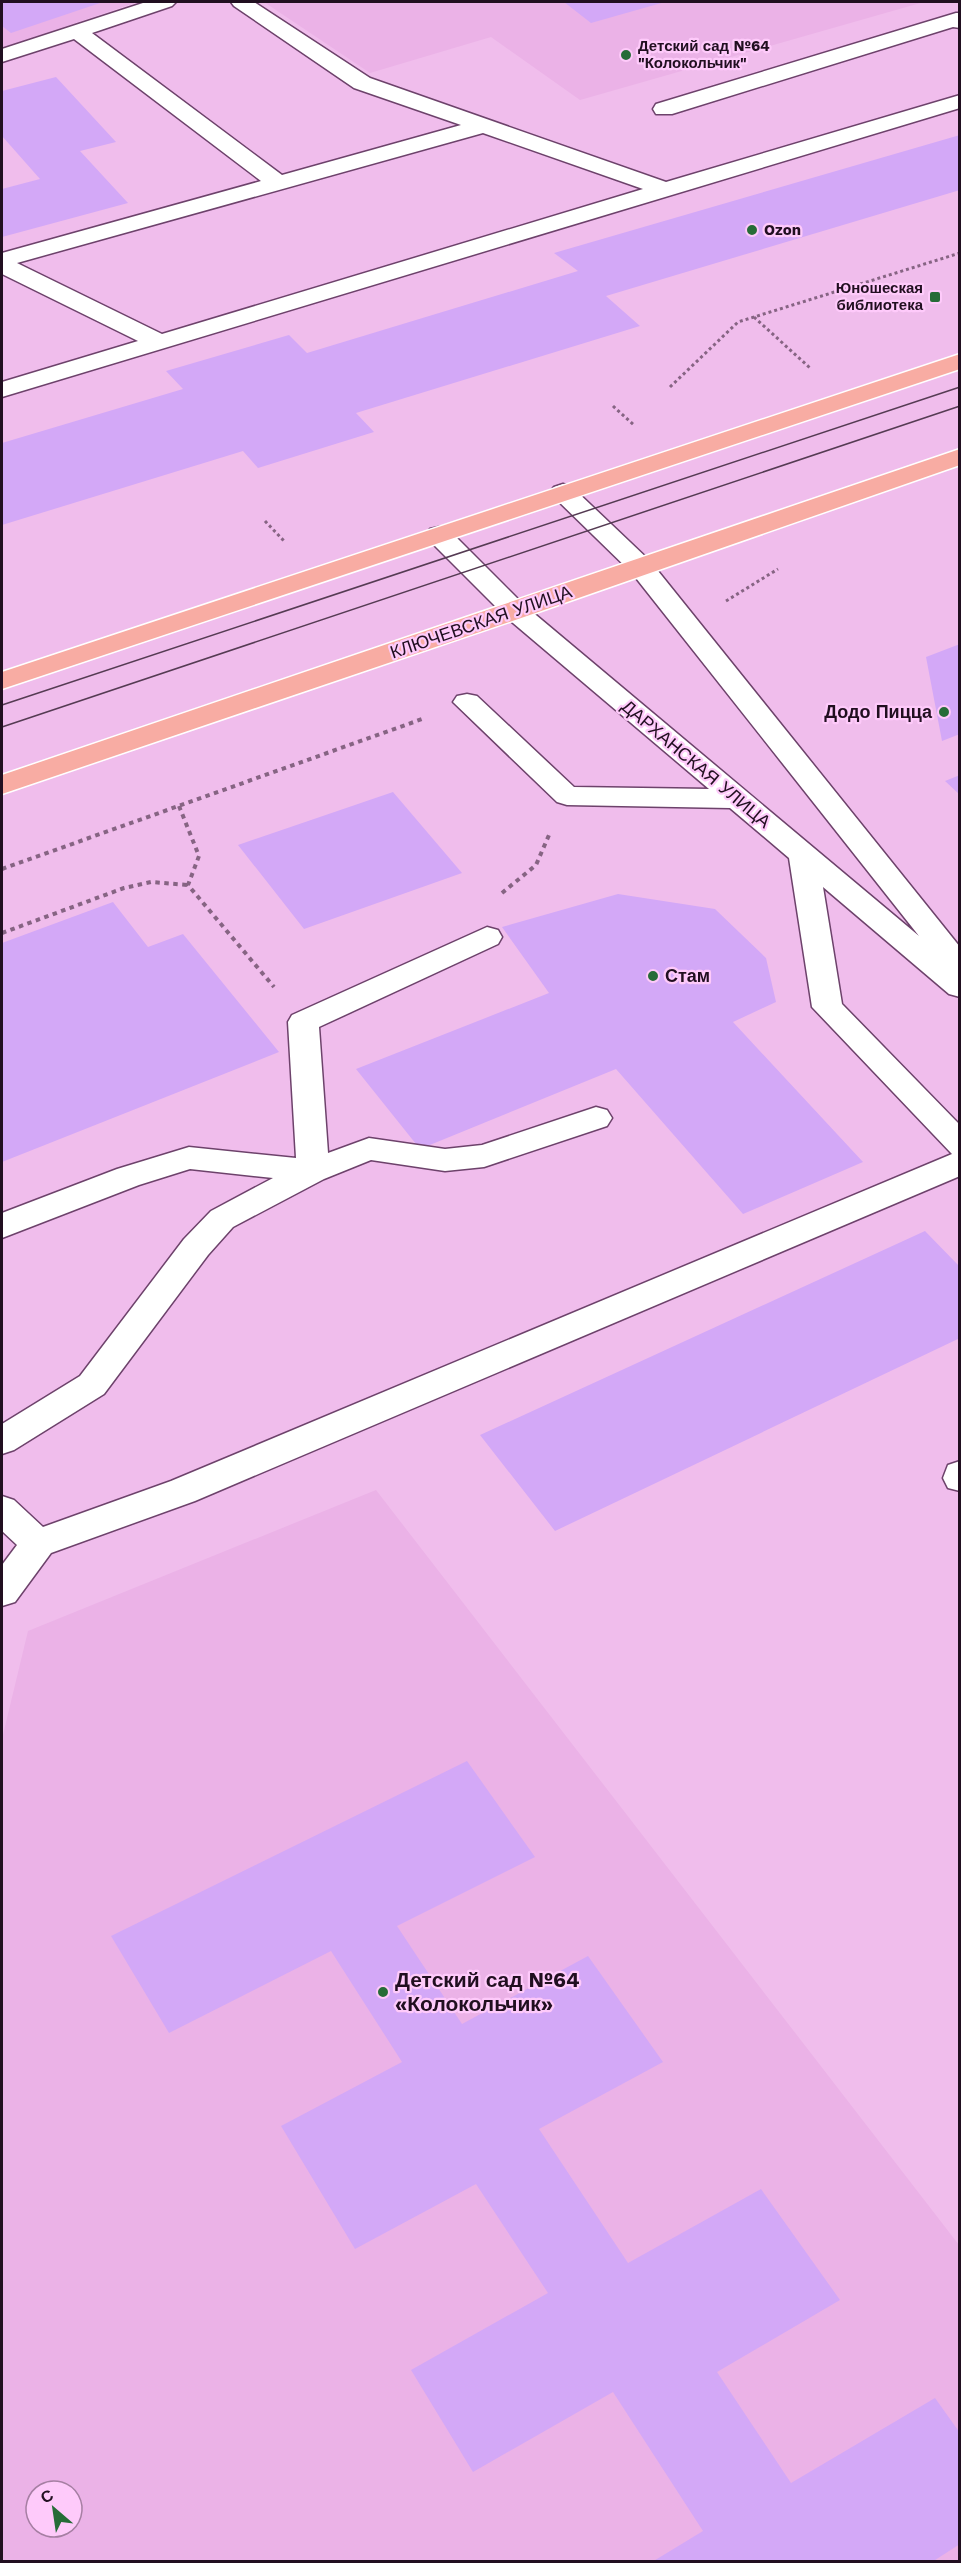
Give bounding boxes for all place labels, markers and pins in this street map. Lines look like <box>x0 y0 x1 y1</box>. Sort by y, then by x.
place label: Детский сад №64 "Колокольчик" <box>638 37 770 72</box>
marker: Детский сад №64 "Колокольчик" <box>619 48 633 62</box>
place label: Ozon <box>764 221 801 239</box>
marker: Ozon <box>745 223 759 237</box>
place label: Юношеская библиотека <box>836 279 924 314</box>
marker: Юношеская библиотека <box>928 290 942 304</box>
place label: Додо Пицца <box>824 701 933 722</box>
marker: Додо Пицца <box>937 705 951 719</box>
place label: Стам <box>665 965 710 986</box>
marker: Стам <box>646 969 660 983</box>
place label: Детский сад №64 «Колокольчик» <box>395 1967 580 2016</box>
marker: Детский сад №64 «Колокольчик» <box>376 1985 390 1999</box>

